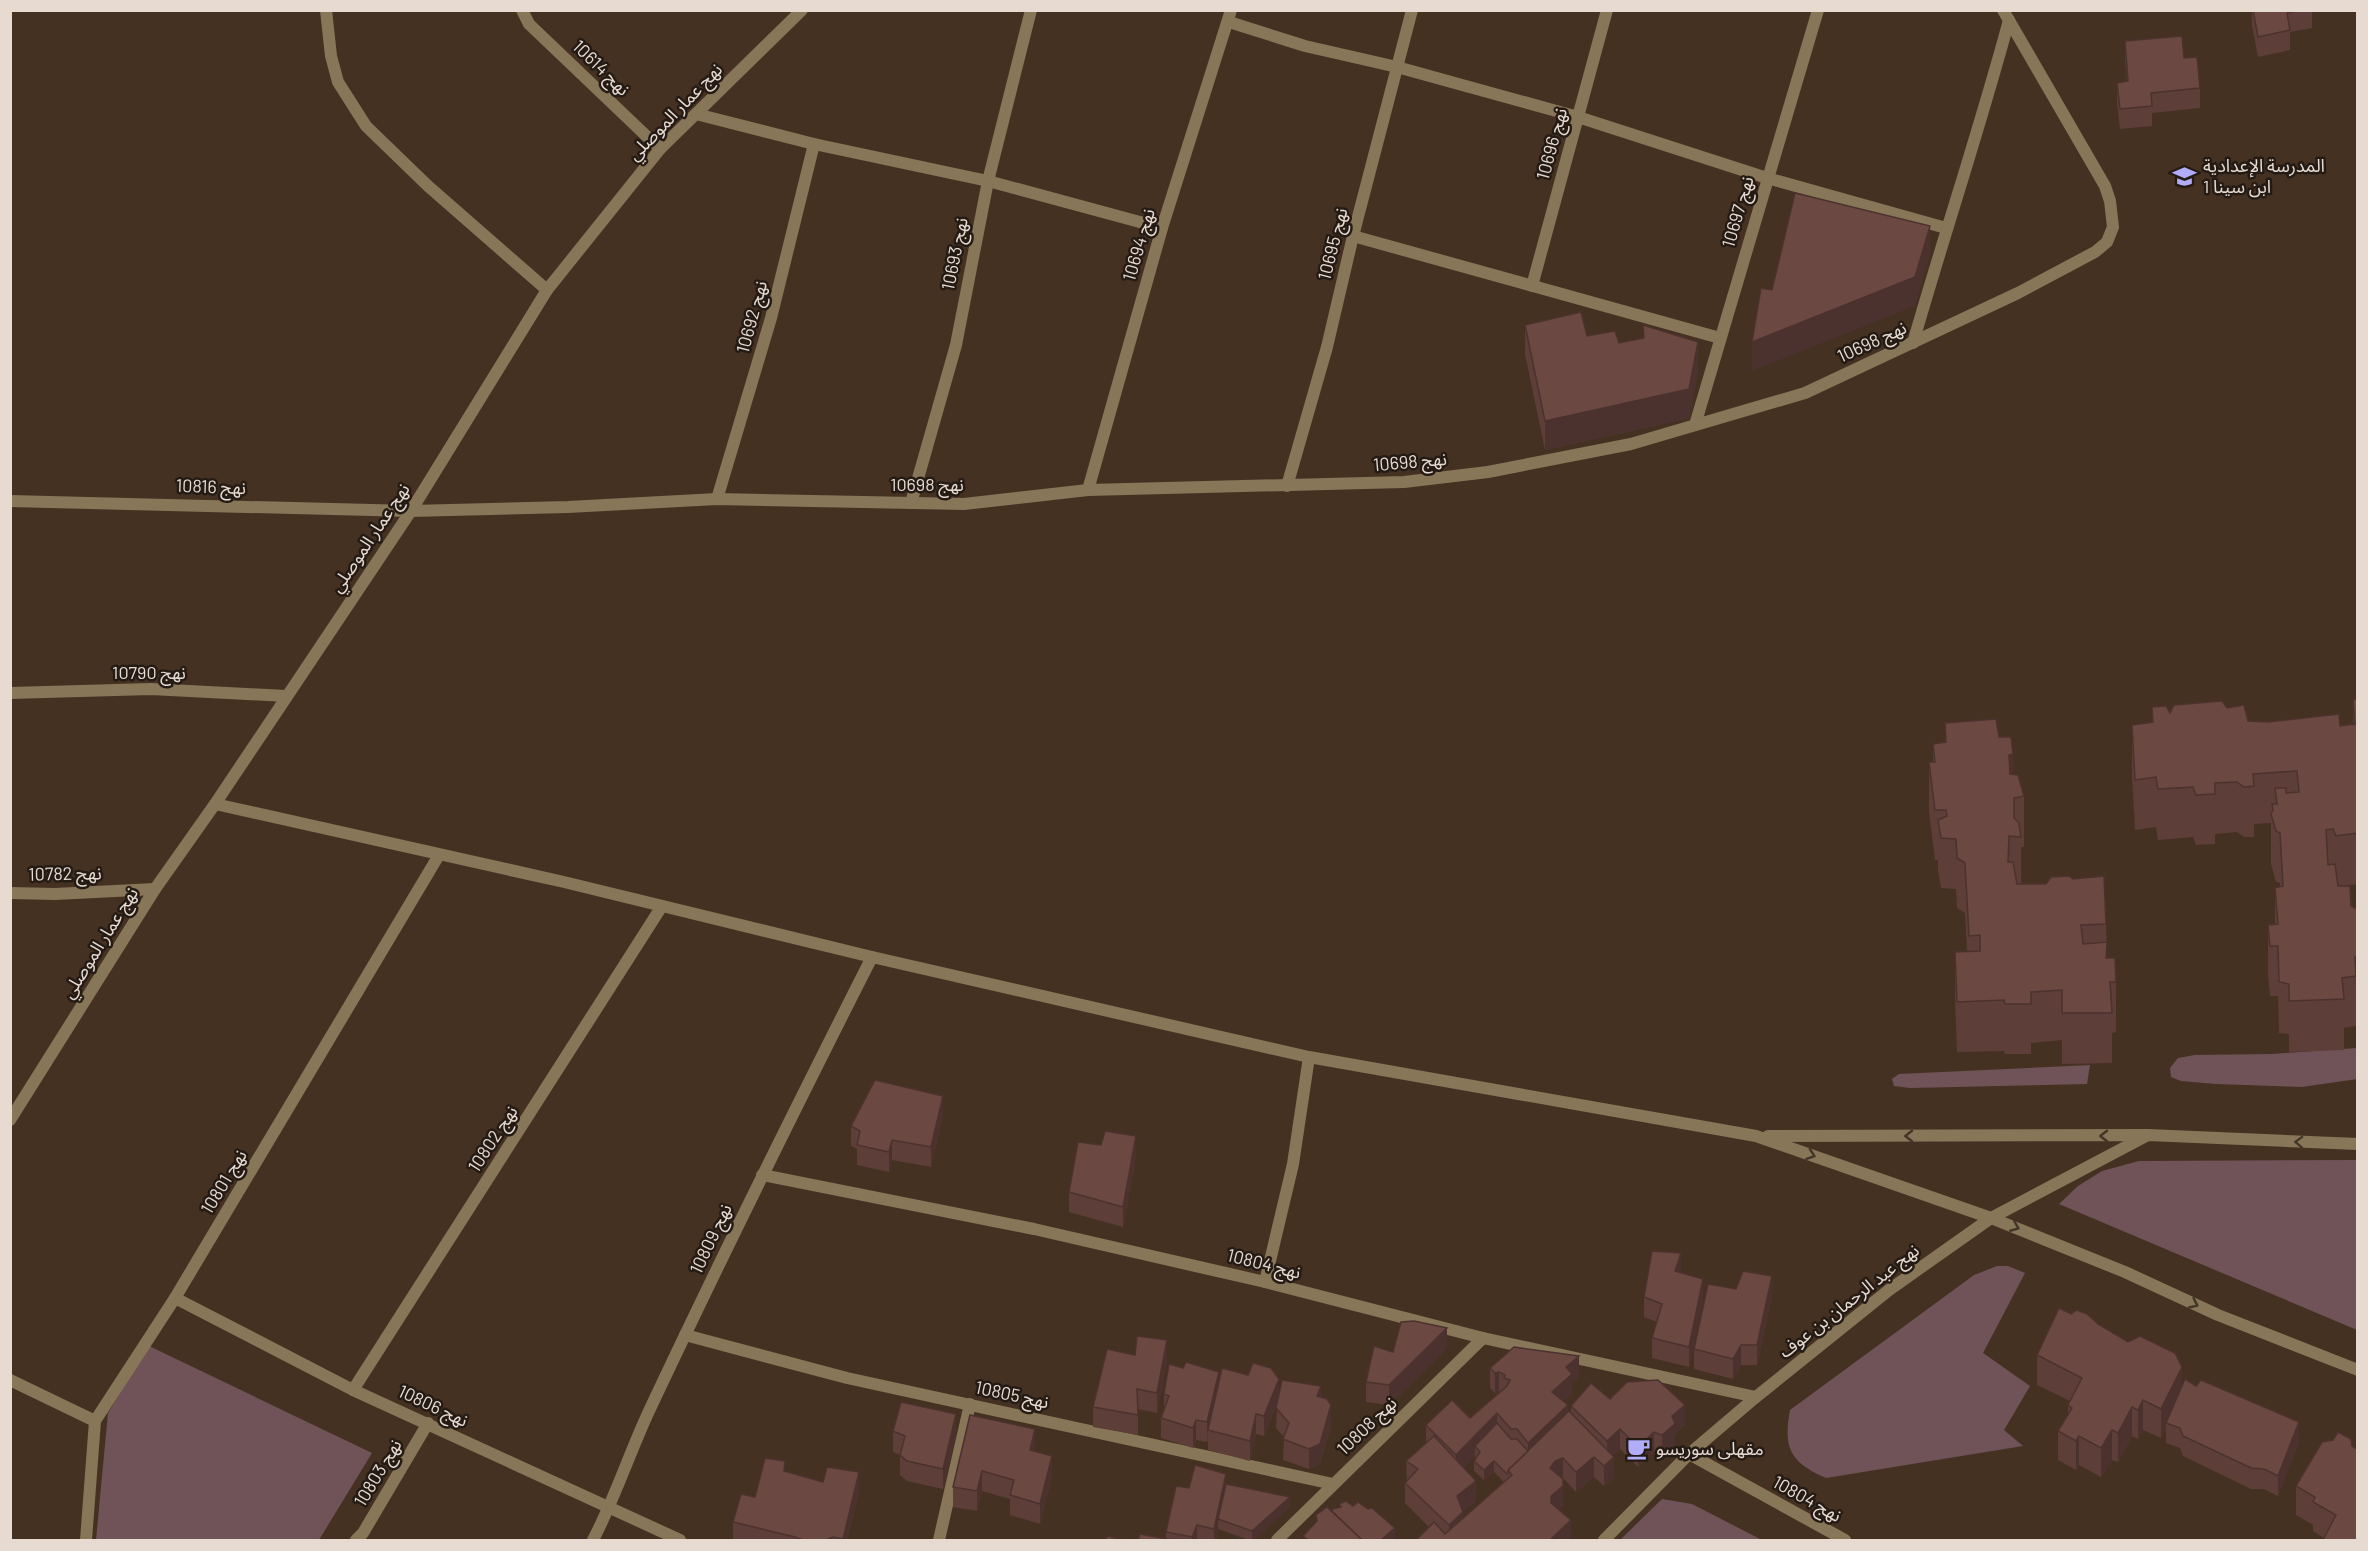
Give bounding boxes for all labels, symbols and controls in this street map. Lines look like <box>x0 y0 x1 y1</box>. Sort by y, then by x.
street label: نهج 10614 <box>566 35 635 102</box>
street label: نهج عمار الموصلي <box>622 58 729 167</box>
street label: نهج 10696 <box>1531 105 1574 183</box>
place label: المدرسة الإعدادية ابن سينا 1 <box>2203 154 2325 198</box>
school or university icon: المدرسة الإعدادية ابن سينا 1 <box>2172 163 2198 189</box>
street label: نهج 10697 <box>1716 174 1761 251</box>
street label: نهج 10695 <box>1312 205 1355 283</box>
street label: نهج 10694 <box>1117 206 1162 284</box>
street label: نهج 10693 <box>936 216 975 293</box>
street label: نهج 10692 <box>731 278 774 356</box>
street label: نهج 10698 <box>1834 316 1911 369</box>
street label: نهج 10698 <box>1372 447 1448 478</box>
street label: نهج 10698 <box>890 473 964 498</box>
street label: نهج 10816 <box>175 474 246 501</box>
street label: نهج عمار الموصلي <box>325 479 416 598</box>
street label: نهج 10790 <box>112 661 186 686</box>
street label: نهج 10782 <box>28 861 102 888</box>
street label: نهج عمار الموصلي <box>56 883 145 1004</box>
street label: نهج 10802 <box>463 1101 524 1177</box>
one-way arrow <box>1905 1130 1914 1142</box>
one-way arrow <box>2100 1130 2109 1142</box>
one-way arrow <box>2295 1135 2304 1148</box>
street label: نهج 10801 <box>195 1145 253 1219</box>
one-way arrow <box>1805 1148 1816 1161</box>
street label: نهج 10809 <box>684 1200 739 1278</box>
one-way arrow <box>2009 1220 2020 1232</box>
street label: نهج عبد الرحمان بن عوف <box>1774 1239 1925 1364</box>
street label: نهج 10804 <box>1224 1243 1303 1286</box>
one-way arrow <box>2188 1297 2199 1309</box>
street label: نهج 10805 <box>973 1376 1051 1415</box>
street label: نهج 10806 <box>394 1379 472 1434</box>
street label: نهج 10808 <box>1332 1391 1403 1461</box>
street label: نهج 10803 <box>349 1435 408 1512</box>
cafe icon: مقهلى سوريسو <box>1625 1436 1651 1462</box>
place label: مقهلى سوريسو <box>1656 1437 1764 1460</box>
street label: نهج 10804 <box>1768 1470 1846 1529</box>

